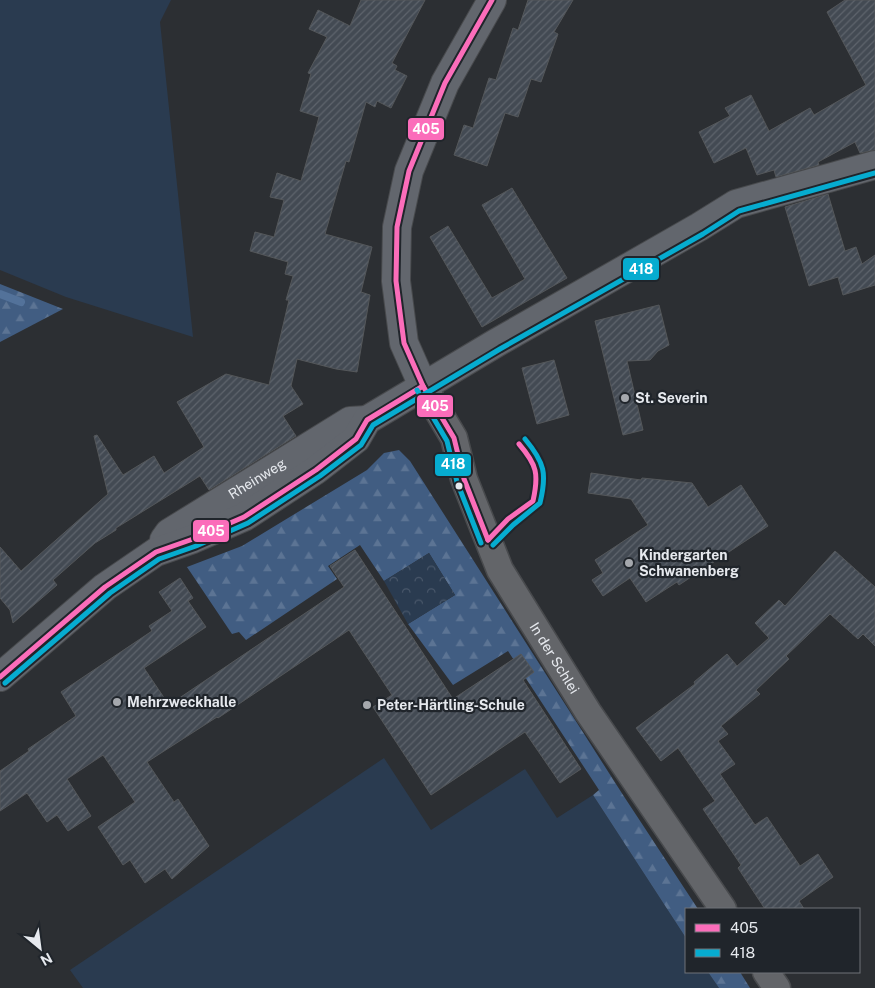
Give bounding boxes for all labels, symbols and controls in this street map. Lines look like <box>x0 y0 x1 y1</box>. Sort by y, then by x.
line badge: 405 <box>407 117 445 141</box>
text: 405 <box>412 121 440 137</box>
line badge: 418 <box>622 257 660 281</box>
text: 418 <box>629 261 653 277</box>
place label: St. Severin <box>635 390 708 406</box>
marker: St. Severin <box>619 392 631 404</box>
line badge: 405 <box>416 394 454 418</box>
text: 405 <box>421 398 449 414</box>
line badge: 418 <box>434 453 472 477</box>
street label: Rheinweg <box>225 455 289 502</box>
text: 418 <box>441 456 465 472</box>
unlabelled marker <box>454 481 464 491</box>
line badge: 405 <box>192 519 230 543</box>
text: 405 <box>197 523 225 539</box>
place label: Kindergarten Schwanenberg <box>639 547 739 579</box>
marker: Kindergarten Schwanenberg <box>623 557 635 569</box>
street label: In der Schlei <box>526 619 583 696</box>
place label: Mehrzweckhalle <box>127 694 236 710</box>
marker: Mehrzweckhalle <box>111 696 123 708</box>
place label: Peter-Härtling-Schule <box>377 697 525 713</box>
marker: Peter-Härtling-Schule <box>361 699 373 711</box>
legend <box>685 908 860 973</box>
text: 405 <box>730 919 758 936</box>
north arrow <box>15 923 65 973</box>
text: 418 <box>730 944 755 961</box>
text: N <box>38 950 55 969</box>

